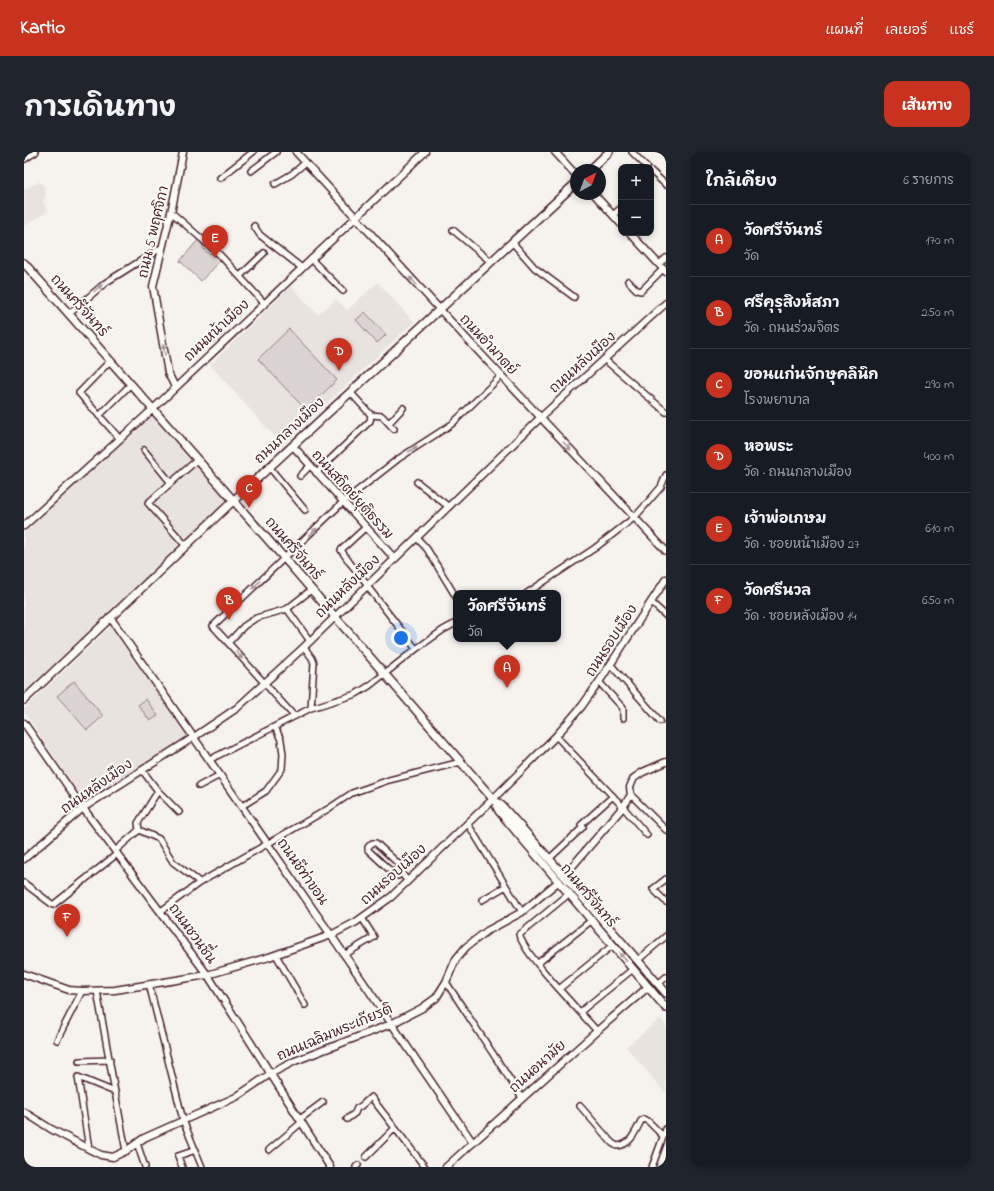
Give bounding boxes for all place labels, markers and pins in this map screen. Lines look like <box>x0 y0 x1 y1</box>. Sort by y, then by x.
pin: E <box>202 225 228 258</box>
pin: D <box>326 338 352 371</box>
pin: C <box>236 475 262 508</box>
pin: B <box>216 587 242 620</box>
pin: A <box>494 655 520 688</box>
pin: F <box>54 904 80 937</box>

